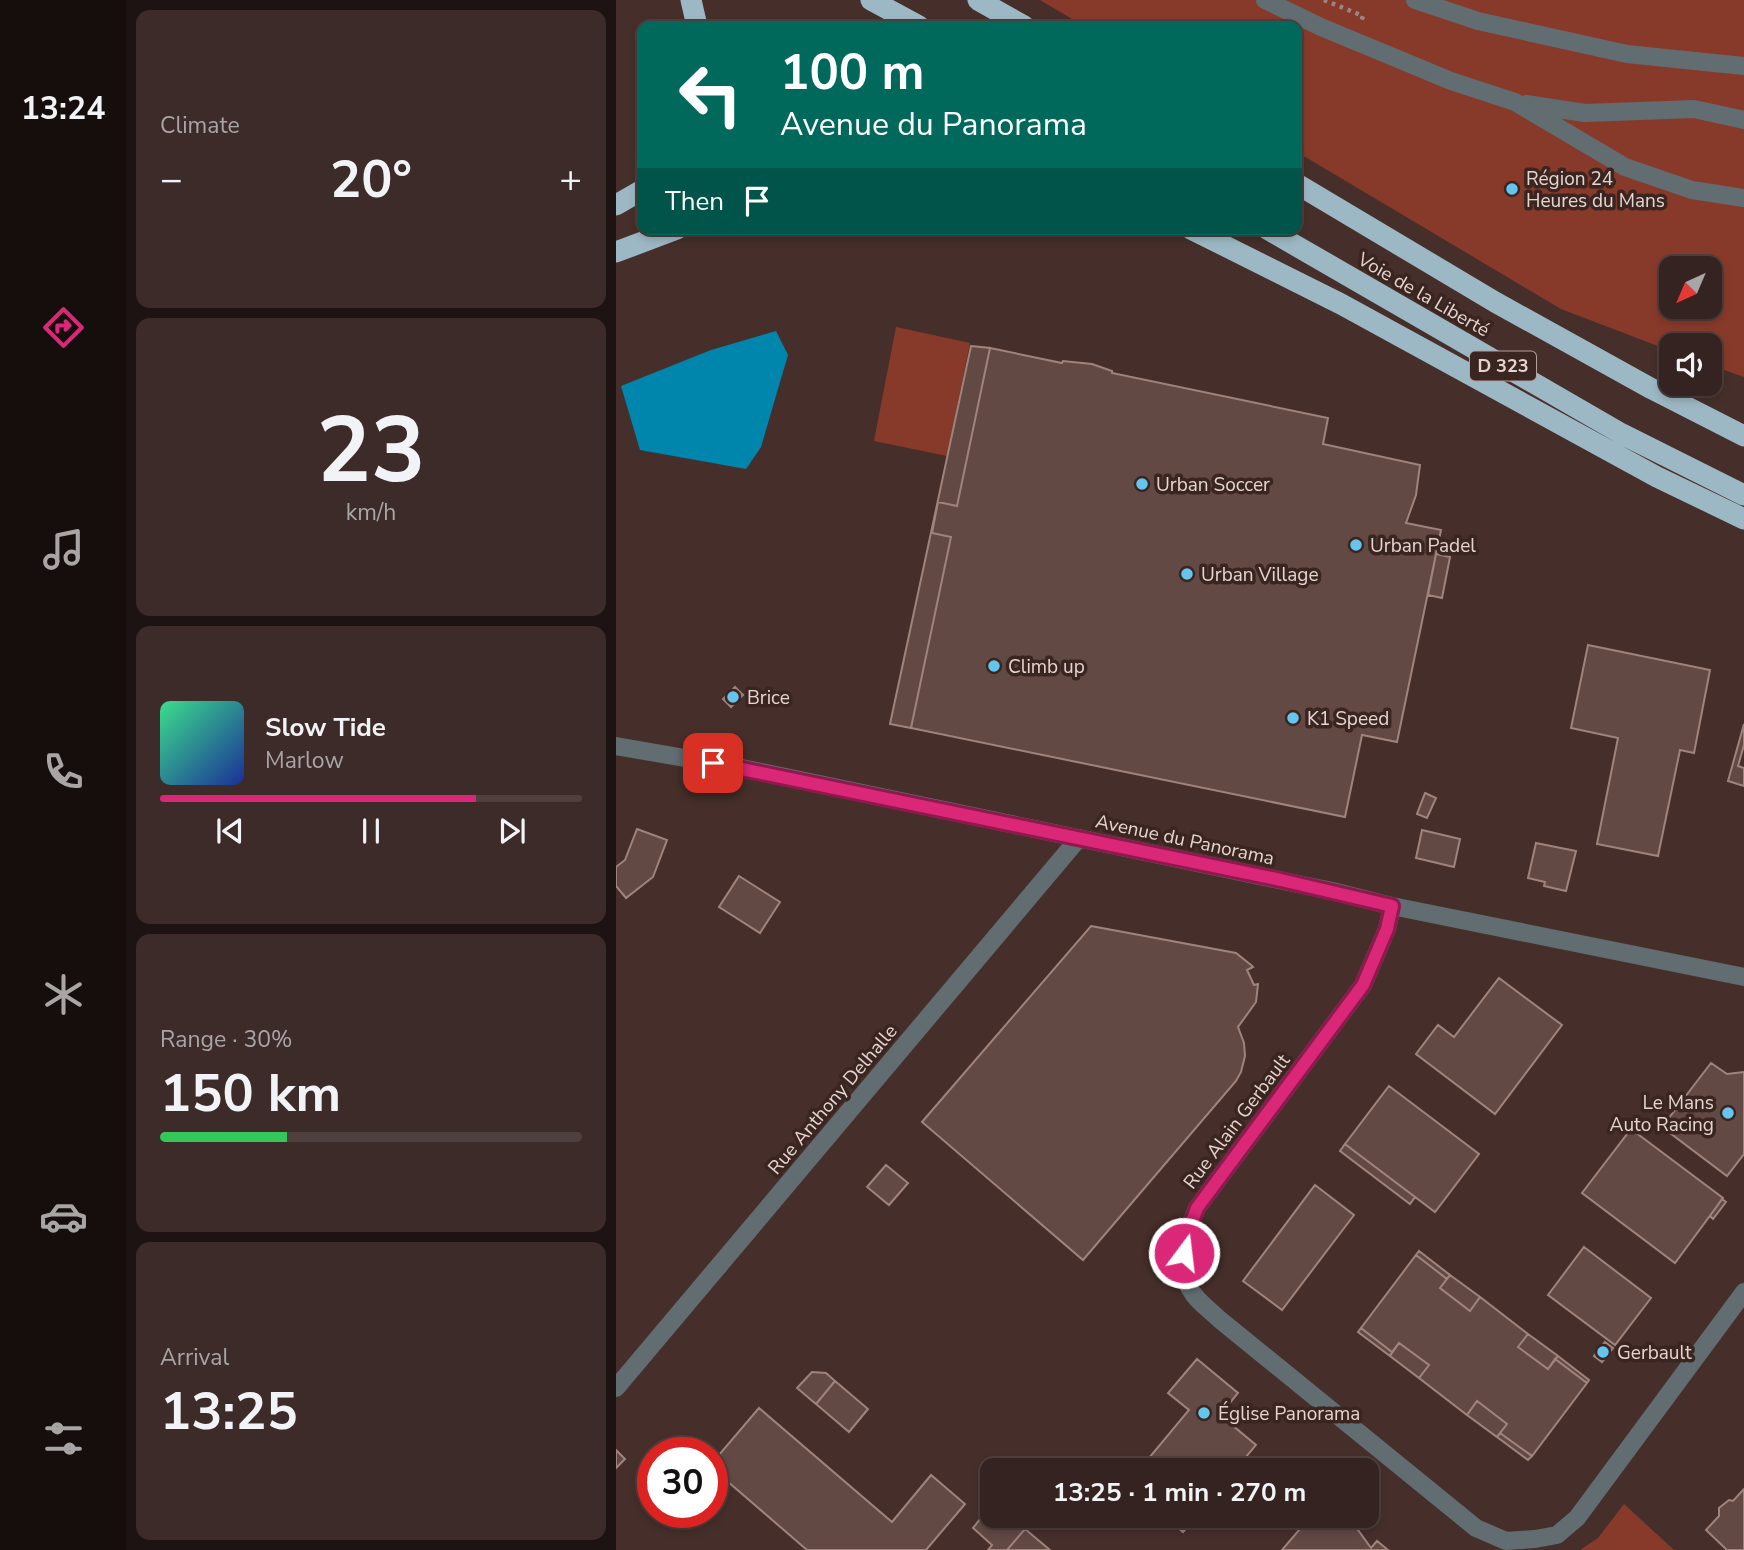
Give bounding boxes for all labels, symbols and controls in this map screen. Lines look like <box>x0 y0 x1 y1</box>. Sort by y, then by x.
text: 100 m <box>780 39 924 106</box>
icon: left <box>665 49 756 140</box>
text: 13:24 <box>21 87 105 130</box>
text: Avenue du Panorama <box>780 103 1087 146</box>
text: Climate <box>160 110 240 141</box>
text: 20° <box>330 144 412 215</box>
text: − <box>160 154 183 205</box>
text: + <box>559 154 582 205</box>
place label: Région 24 Heures du Mans <box>1526 166 1665 214</box>
marker: Région 24 Heures du Mans <box>1504 181 1520 197</box>
icon: arrive <box>738 182 776 220</box>
text: Then <box>665 184 724 219</box>
street label: Voie de la Liberté <box>1352 246 1494 343</box>
north arrow <box>1659 256 1722 318</box>
map controls <box>1659 256 1722 396</box>
icon: directions <box>39 303 88 352</box>
button: sound <box>1659 333 1722 396</box>
road number: D 323 <box>1470 352 1536 380</box>
text: 23 <box>316 389 426 513</box>
place label: Urban Soccer <box>1156 472 1270 498</box>
marker: Urban Soccer <box>1134 476 1150 492</box>
text: km/h <box>346 497 396 528</box>
icon: music <box>39 525 88 574</box>
place label: Urban Padel <box>1370 533 1476 559</box>
marker: Urban Padel <box>1348 537 1364 553</box>
place label: Urban Village <box>1201 562 1319 588</box>
marker: Urban Village <box>1179 566 1195 582</box>
place label: Climb up <box>1008 654 1085 680</box>
marker: Climb up <box>986 658 1002 674</box>
place label: Brice <box>747 685 790 711</box>
marker: Brice <box>725 689 741 705</box>
place label: K1 Speed <box>1307 706 1389 732</box>
text: Slow Tide <box>265 710 386 745</box>
marker: K1 Speed <box>1285 710 1301 726</box>
pin <box>683 733 743 793</box>
icon: arrive <box>694 744 732 782</box>
text: Marlow <box>265 745 344 776</box>
icon: phone <box>39 747 88 796</box>
street label: Avenue du Panorama <box>1093 808 1277 872</box>
icon: previous <box>211 812 249 850</box>
icon: pause <box>352 812 390 850</box>
icon: next <box>493 812 531 850</box>
icon: climate <box>39 970 88 1019</box>
street label: Rue Anthony Delhalle <box>762 1019 903 1180</box>
text: Range · 30% <box>160 1024 292 1055</box>
street label: Rue Alain Gerbault <box>1177 1049 1296 1194</box>
text: 150 km <box>160 1058 341 1129</box>
place label: Le Mans Auto Racing <box>1610 1090 1714 1138</box>
marker: Le Mans Auto Racing <box>1720 1105 1736 1121</box>
icon: car <box>39 1192 88 1241</box>
position arrow <box>1147 1216 1221 1290</box>
place label: Gerbault <box>1617 1340 1692 1366</box>
text: Arrival <box>160 1342 229 1373</box>
marker: Gerbault <box>1595 1344 1611 1360</box>
text: 13:25 <box>160 1376 298 1447</box>
place label: Église Panorama <box>1218 1401 1360 1427</box>
marker: Église Panorama <box>1196 1405 1212 1421</box>
icon: filters <box>39 1414 88 1463</box>
speed limit sign: 30 <box>637 1437 728 1528</box>
text: 13:25 · 1 min · 270 m <box>1053 1475 1306 1510</box>

